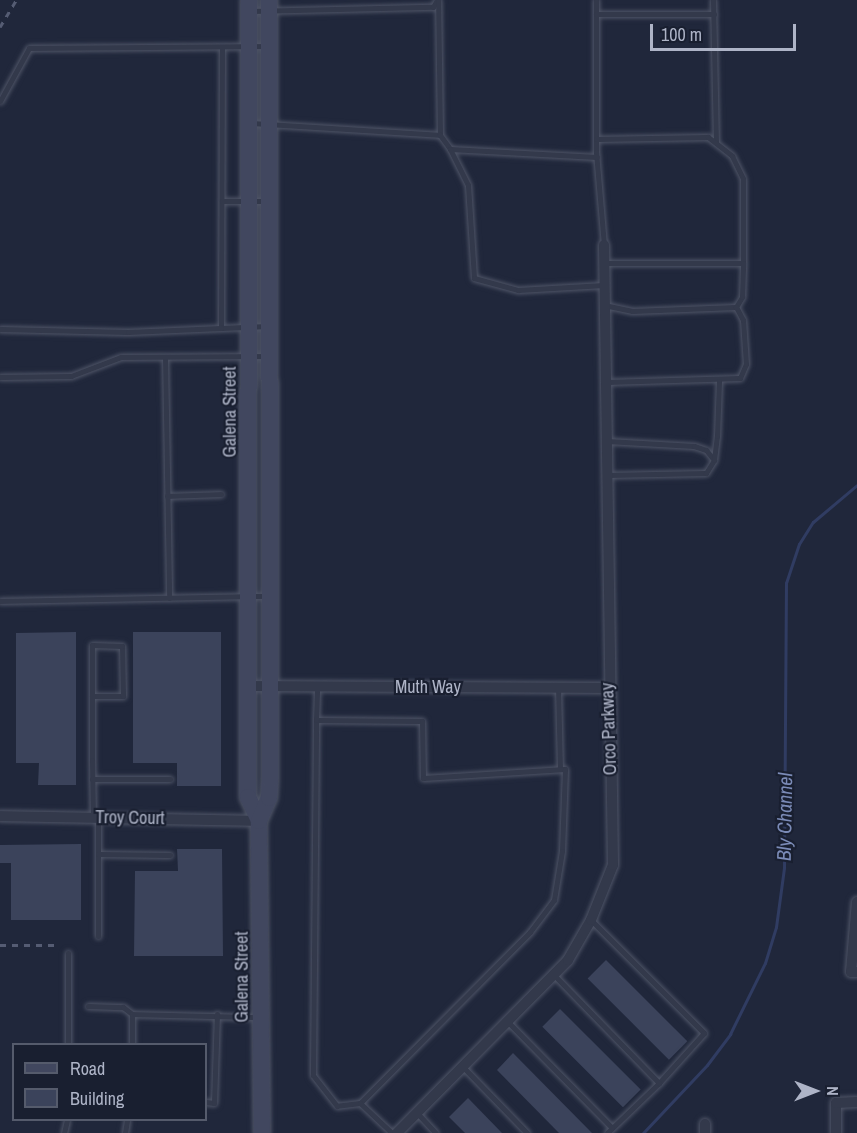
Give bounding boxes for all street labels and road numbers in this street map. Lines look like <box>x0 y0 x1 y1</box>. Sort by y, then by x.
street label: Galena Street <box>219 366 241 458</box>
street label: Muth Way <box>395 676 461 698</box>
street label: Orco Parkway <box>597 682 621 776</box>
street label: Troy Court <box>95 807 165 829</box>
street label: Galena Street <box>231 931 253 1023</box>

